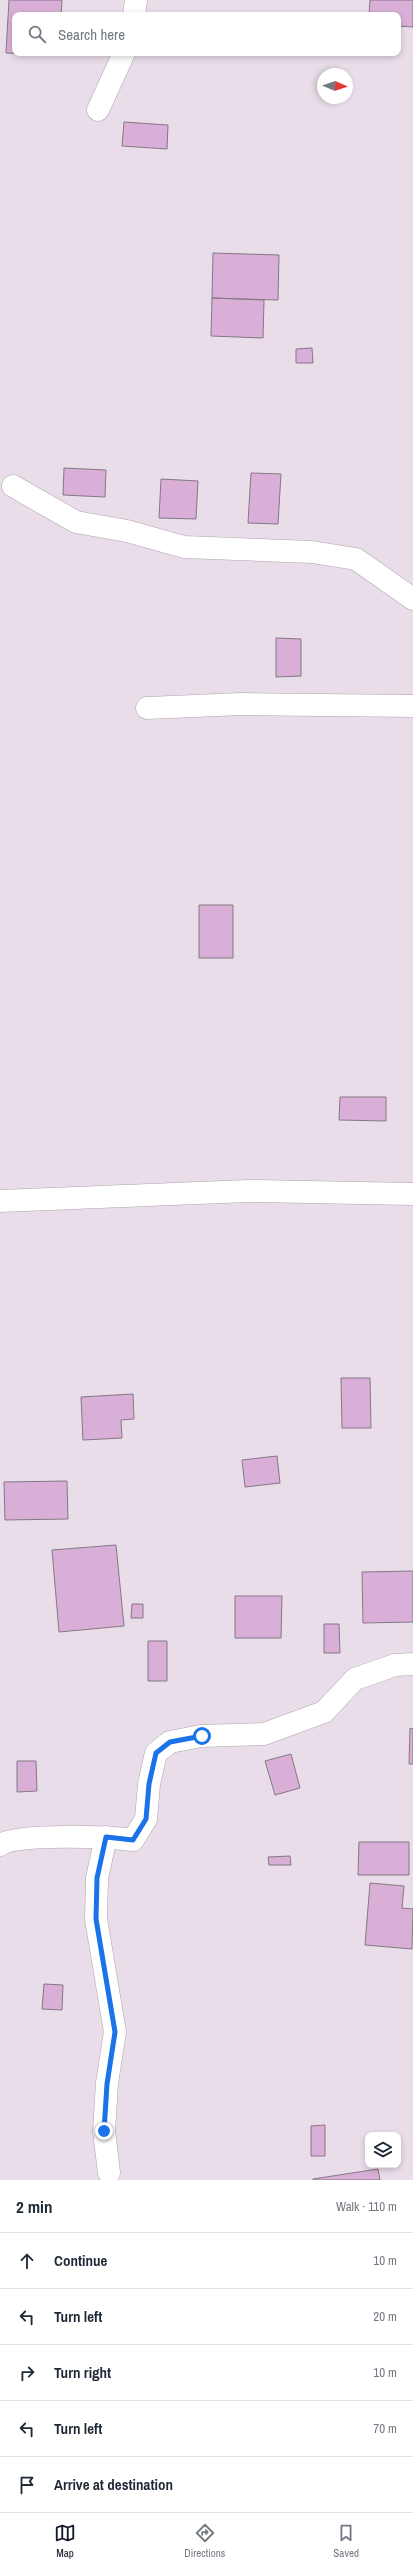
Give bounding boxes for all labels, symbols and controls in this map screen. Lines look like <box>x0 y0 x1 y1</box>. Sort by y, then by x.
search box <box>12 12 401 56</box>
icon: search <box>26 23 48 45</box>
text: Search here <box>58 24 125 45</box>
north arrow <box>317 68 353 104</box>
route start <box>193 1727 211 1745</box>
route end <box>95 2122 113 2140</box>
map controls <box>365 2132 401 2168</box>
button: layers <box>365 2132 401 2168</box>
text: 2 min <box>16 2195 52 2218</box>
text: Walk · 110 m <box>336 2198 397 2215</box>
icon: ahead <box>16 2250 38 2272</box>
text: Continue <box>54 2250 107 2271</box>
text: 10 m <box>373 2252 397 2269</box>
icon: left <box>16 2306 38 2328</box>
text: Turn left <box>54 2306 102 2327</box>
text: 20 m <box>373 2308 397 2325</box>
icon: right <box>16 2362 38 2384</box>
text: Turn right <box>54 2362 111 2383</box>
text: 10 m <box>373 2364 397 2381</box>
icon: left <box>16 2418 38 2440</box>
text: Turn left <box>54 2418 102 2439</box>
text: 70 m <box>373 2420 397 2437</box>
icon: arrive <box>16 2474 38 2496</box>
text: Arrive at destination <box>54 2474 173 2495</box>
tab: Map <box>54 2522 76 2560</box>
tab: Directions <box>184 2522 225 2560</box>
tab: Saved <box>333 2522 359 2560</box>

